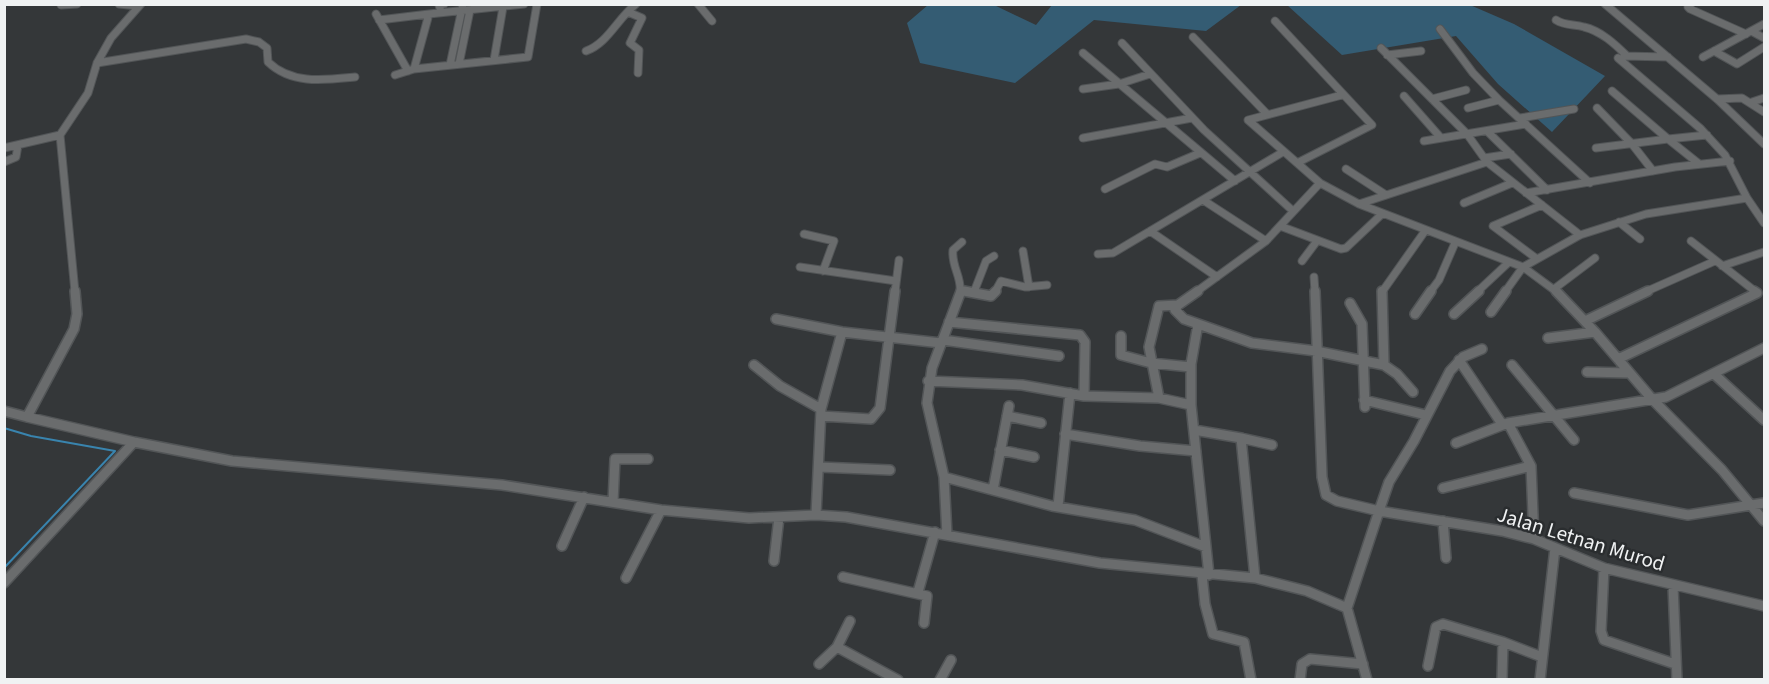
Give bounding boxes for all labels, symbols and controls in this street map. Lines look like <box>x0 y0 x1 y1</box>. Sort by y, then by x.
street label: Jalan Letnan Murod <box>1493 499 1669 579</box>

